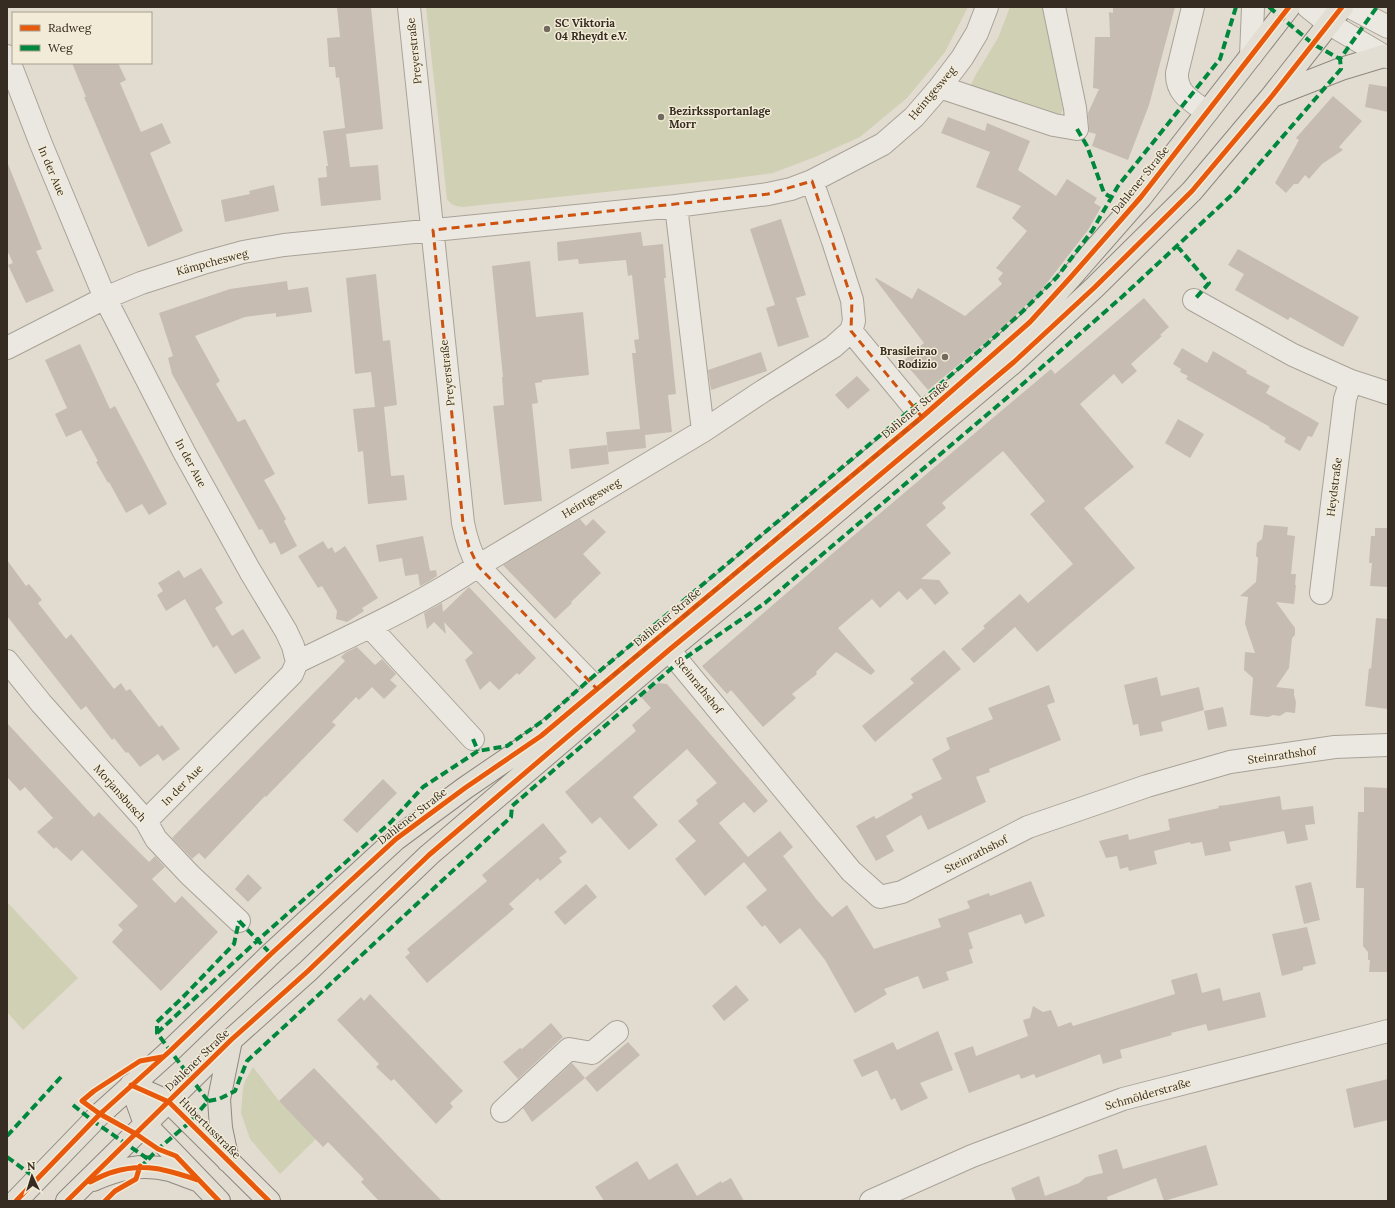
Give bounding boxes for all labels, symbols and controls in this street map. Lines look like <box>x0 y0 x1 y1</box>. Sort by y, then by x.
legend <box>12 12 152 64</box>
place label: SC Viktoria 04 Rheydt e.V. <box>555 16 628 43</box>
street label: Preyerstraße <box>404 17 424 85</box>
text: Radweg <box>48 20 92 35</box>
marker: SC Viktoria 04 Rheydt e.V. <box>542 24 552 34</box>
text: Weg <box>48 40 73 55</box>
street label: Heintgesweg <box>905 63 959 123</box>
place label: Bezirkssportanlage Morr <box>669 104 771 131</box>
marker: Bezirkssportanlage Morr <box>656 112 666 122</box>
street label: Dahlener Straße <box>1108 143 1172 217</box>
street label: In der Aue <box>35 144 69 198</box>
street label: Kämpchesweg <box>175 245 250 278</box>
street label: Preyerstraße <box>437 339 457 407</box>
place label: Brasileirao Rodizio <box>880 344 937 371</box>
marker: Brasileirao Rodizio <box>940 352 950 362</box>
street label: Dahlener Straße <box>878 377 952 441</box>
street label: In der Aue <box>172 436 210 490</box>
street label: Heydstraße <box>1323 456 1345 517</box>
street label: Heintgesweg <box>559 475 624 521</box>
street label: Dahlener Straße <box>630 585 704 649</box>
street label: Steinrathshof <box>672 654 727 717</box>
street label: Steinrathshof <box>1247 743 1318 767</box>
street label: In der Aue <box>158 761 206 809</box>
street label: Morjansbusch <box>91 762 150 825</box>
street label: Dahlener Straße <box>375 785 449 847</box>
street label: Steinrathshof <box>942 831 1011 876</box>
street label: Dahlener Straße <box>162 1026 232 1094</box>
street label: Schmölderstraße <box>1104 1075 1192 1113</box>
street label: Hubertusstraße <box>176 1094 244 1162</box>
north arrow <box>12 1156 52 1196</box>
text: N <box>27 1159 37 1173</box>

